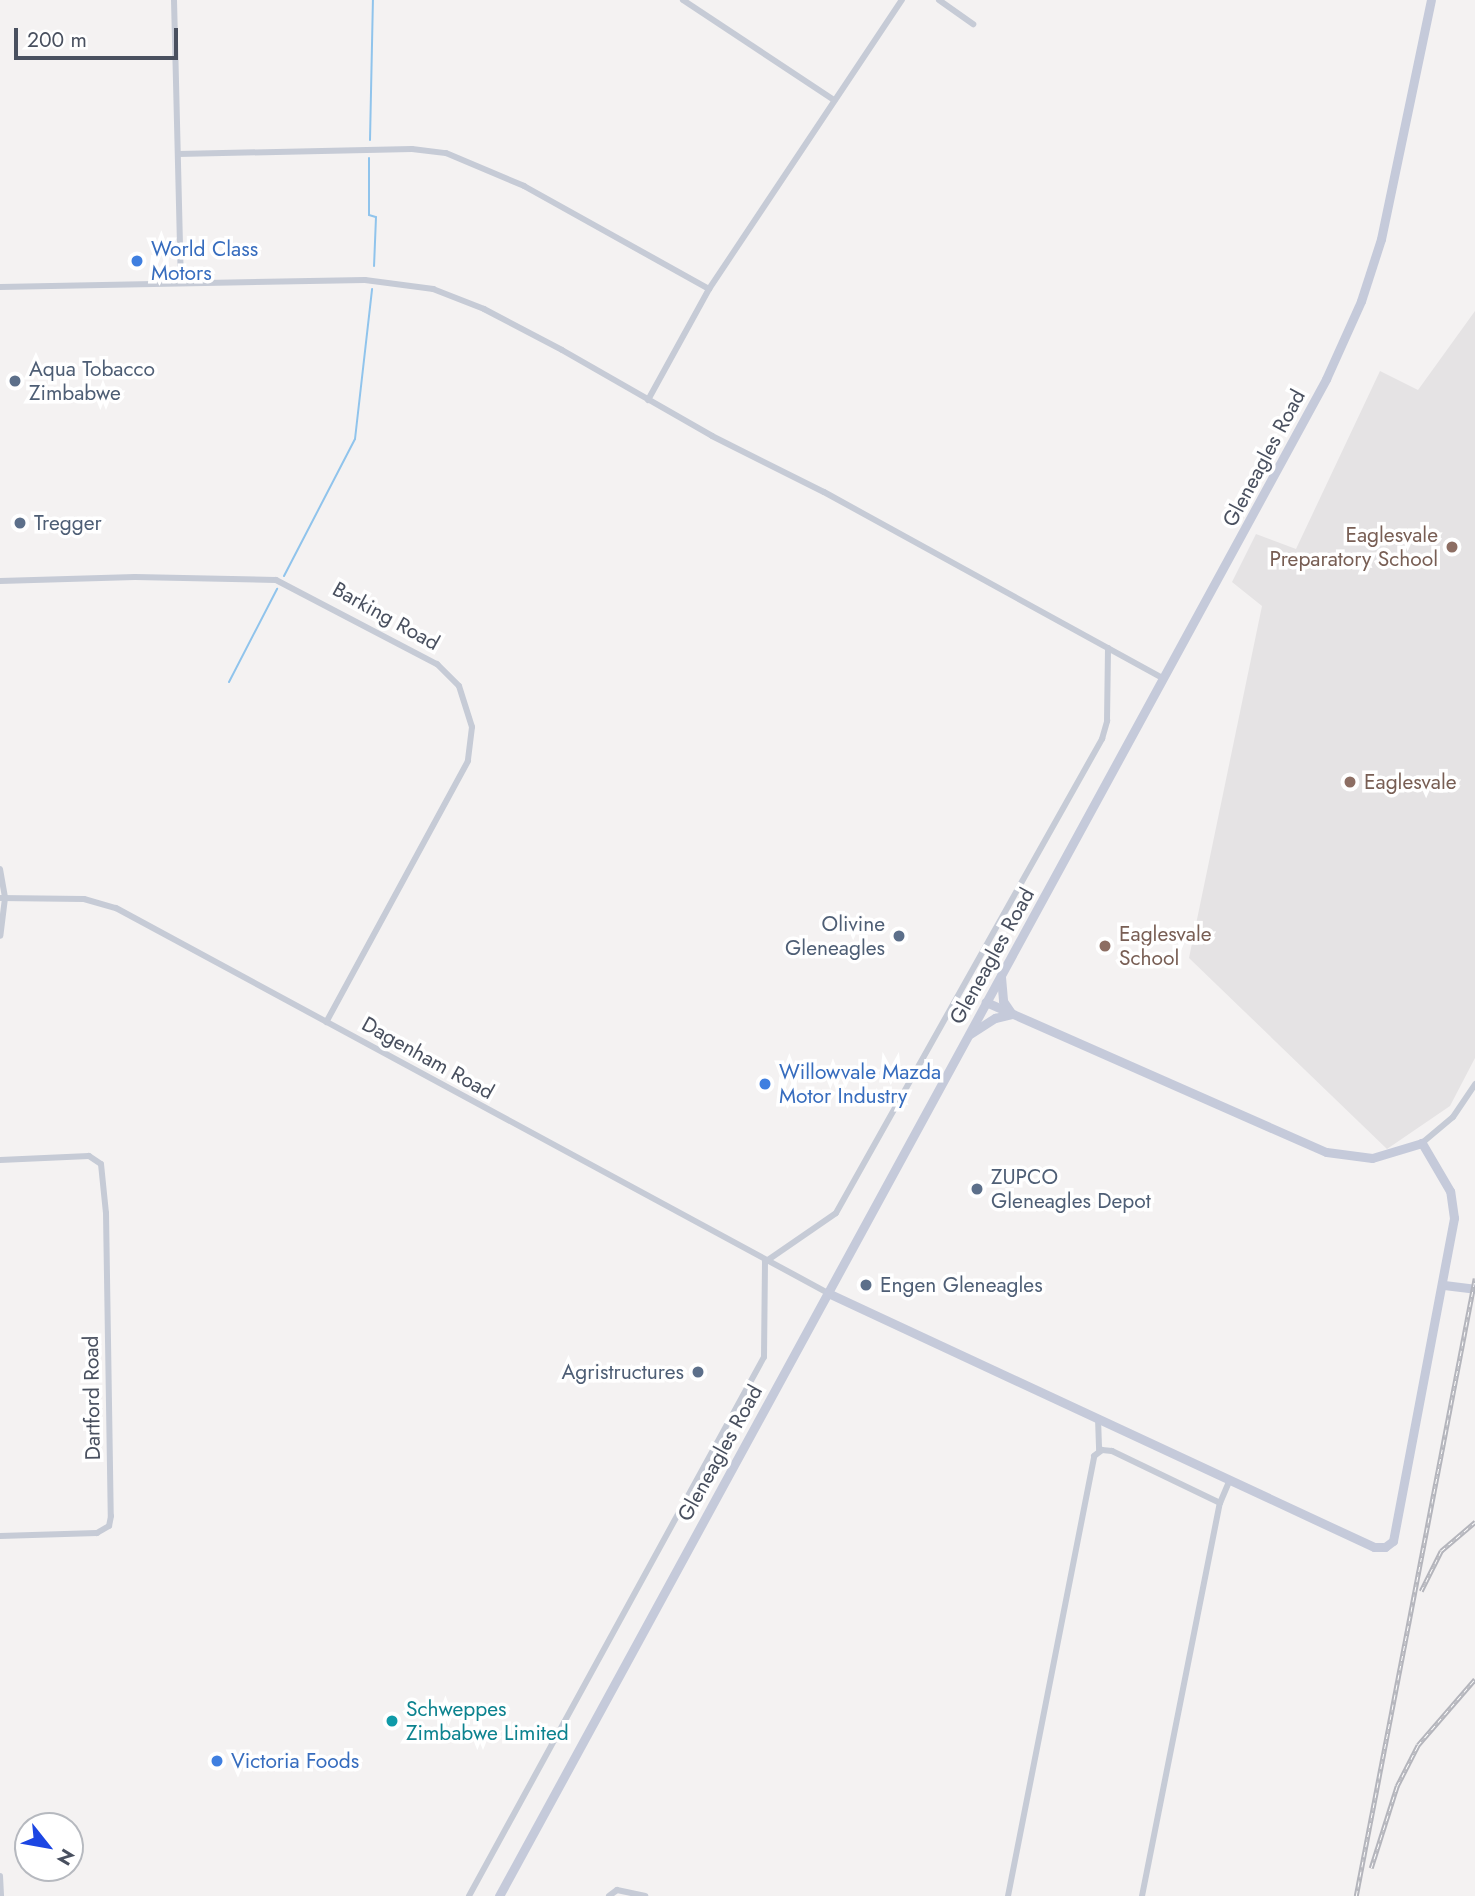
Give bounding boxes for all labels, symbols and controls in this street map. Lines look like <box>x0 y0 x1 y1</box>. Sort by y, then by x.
scale bar <box>18 14 182 58</box>
text: 200 m <box>27 25 87 55</box>
place label: World Class Motors <box>151 236 258 286</box>
marker: World Class Motors <box>129 253 145 269</box>
place label: Aqua Tobacco Zimbabwe <box>29 356 155 406</box>
marker: Aqua Tobacco Zimbabwe <box>7 373 23 389</box>
street label: Gleneagles Road <box>1217 385 1311 531</box>
place label: Tregger <box>34 510 102 536</box>
marker: Tregger <box>12 515 28 531</box>
place label: Eaglesvale Preparatory School <box>1270 522 1438 572</box>
marker: Eaglesvale Preparatory School <box>1444 539 1460 555</box>
street label: Barking Road <box>328 576 444 656</box>
place label: Eaglesvale <box>1364 769 1457 795</box>
marker: Eaglesvale <box>1342 774 1358 790</box>
street label: Gleneagles Road <box>944 884 1040 1028</box>
place label: Olivine Gleneagles <box>785 911 885 961</box>
place label: Eaglesvale School <box>1119 921 1212 971</box>
marker: Olivine Gleneagles <box>891 928 907 944</box>
marker: Eaglesvale School <box>1097 938 1113 954</box>
street label: Dagenham Road <box>357 1011 499 1105</box>
place label: Willowvale Mazda Motor Industry <box>779 1059 941 1109</box>
marker: Willowvale Mazda Motor Industry <box>757 1076 773 1092</box>
place label: ZUPCO Gleneagles Depot <box>991 1164 1151 1214</box>
marker: ZUPCO Gleneagles Depot <box>969 1181 985 1197</box>
place label: Engen Gleneagles <box>880 1272 1043 1298</box>
marker: Engen Gleneagles <box>858 1277 874 1293</box>
street label: Dartford Road <box>78 1335 106 1461</box>
place label: Agristructures <box>562 1359 684 1385</box>
marker: Agristructures <box>690 1364 706 1380</box>
street label: Gleneagles Road <box>672 1381 768 1525</box>
place label: Schweppes Zimbabwe Limited <box>406 1696 569 1746</box>
marker: Schweppes Zimbabwe Limited <box>384 1713 400 1729</box>
place label: Victoria Foods <box>231 1748 359 1774</box>
marker: Victoria Foods <box>209 1753 225 1769</box>
north arrow <box>14 1812 84 1882</box>
text: N <box>50 1844 81 1870</box>

